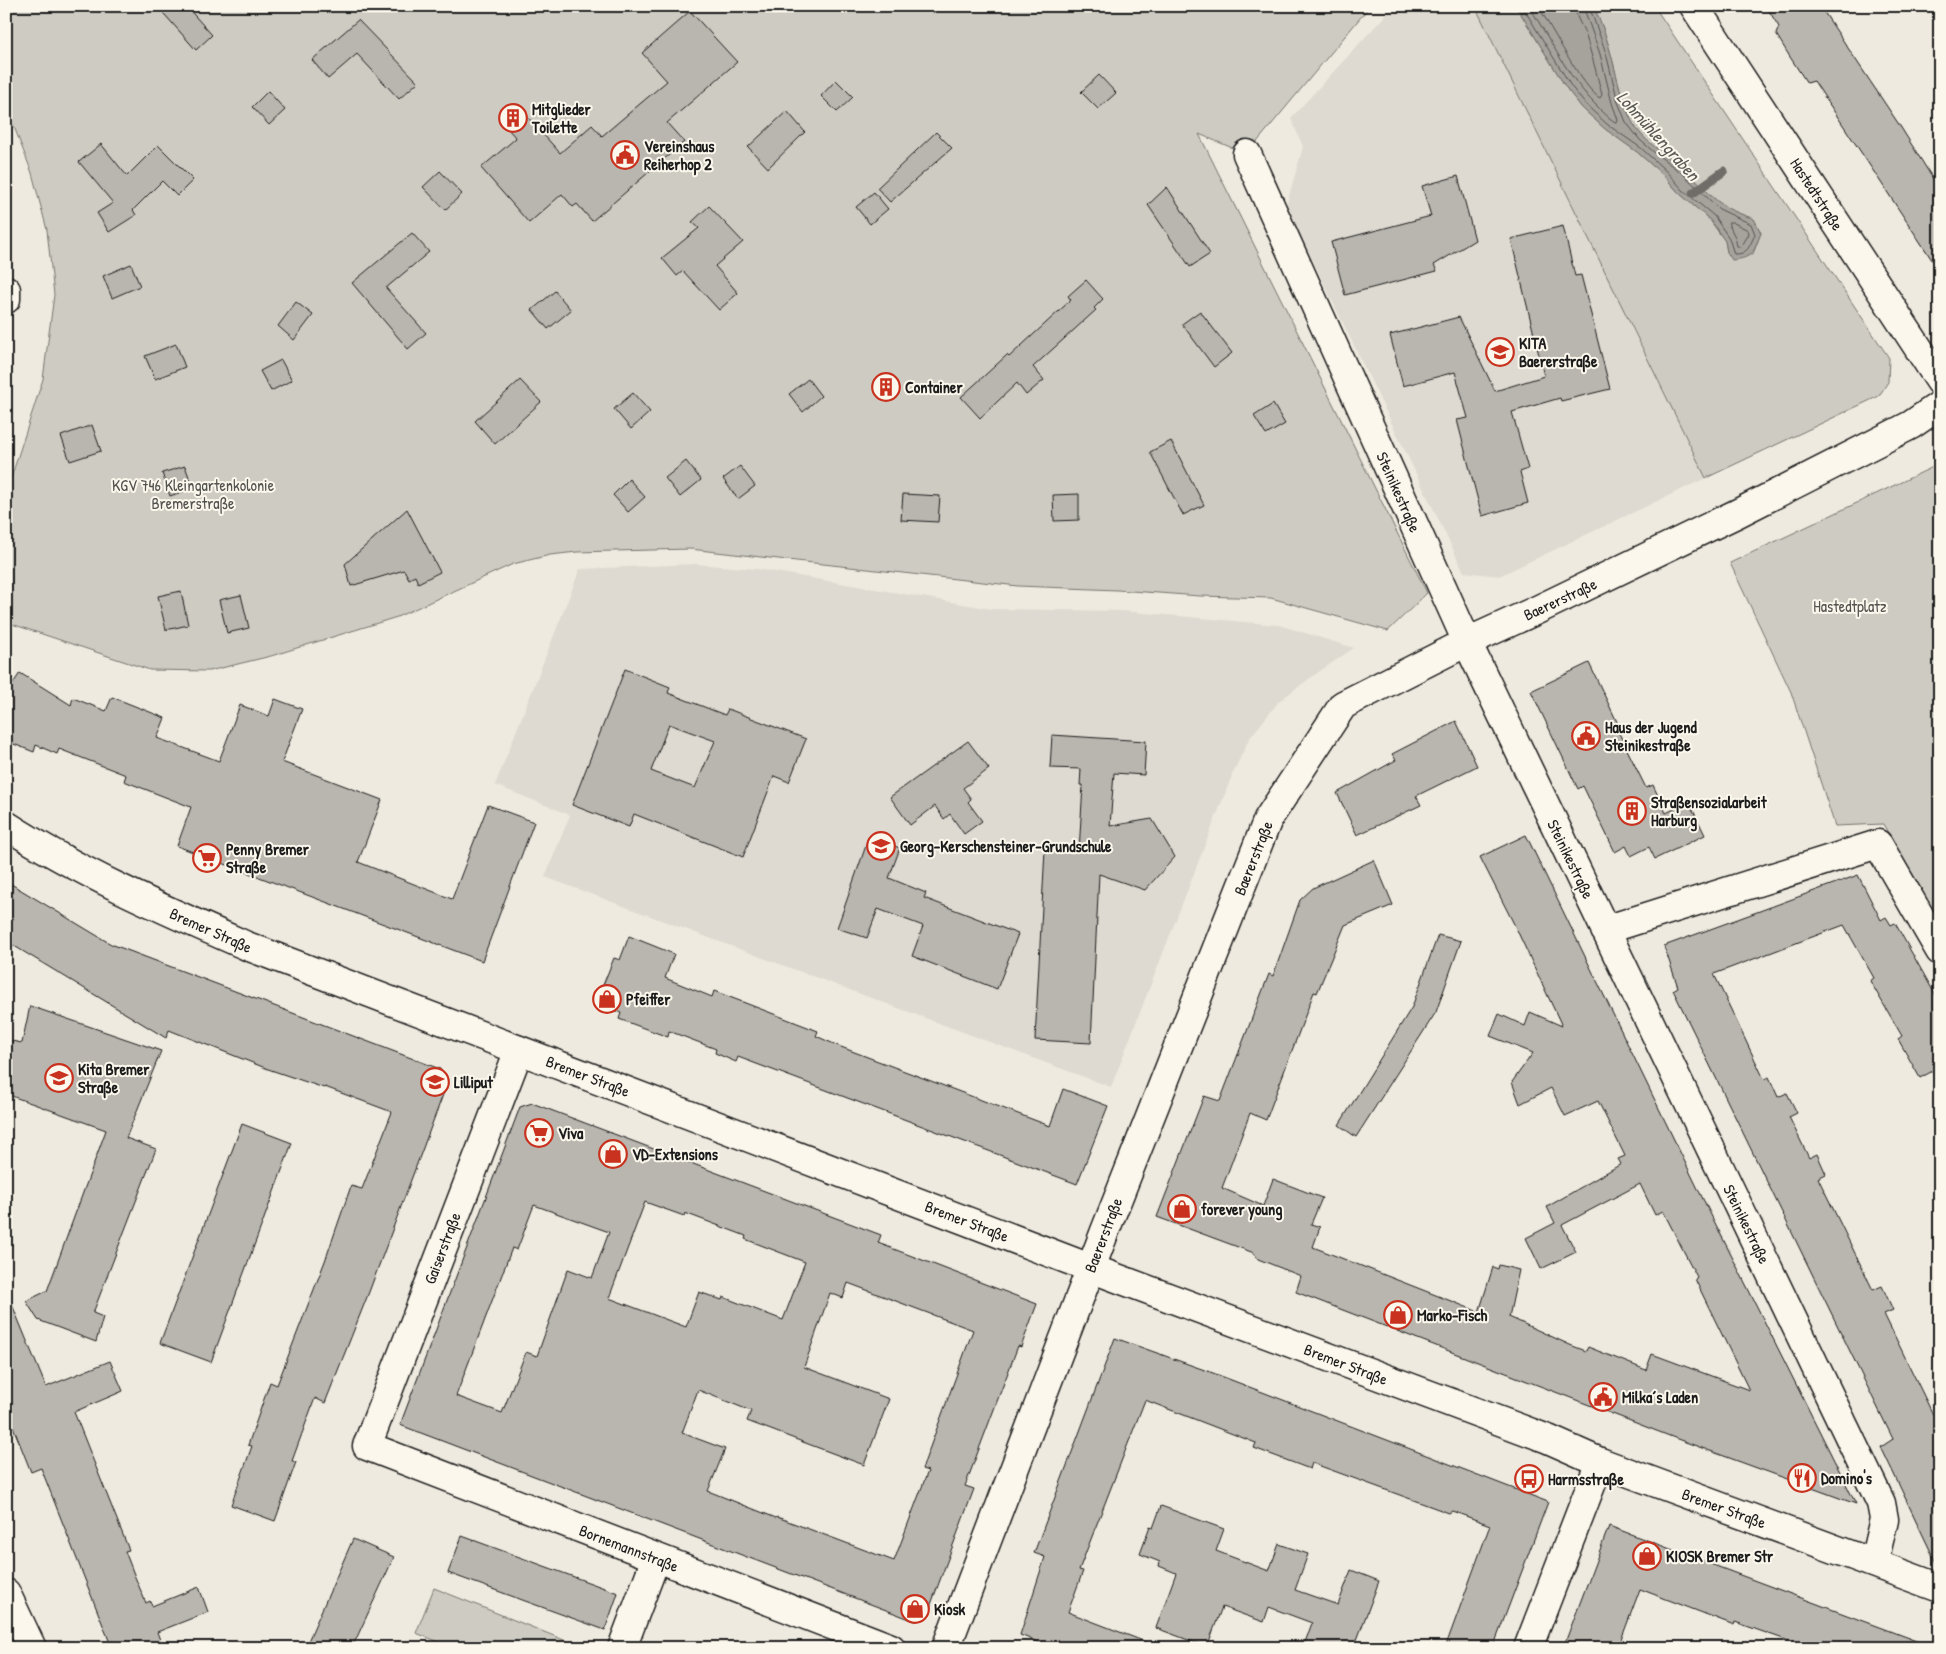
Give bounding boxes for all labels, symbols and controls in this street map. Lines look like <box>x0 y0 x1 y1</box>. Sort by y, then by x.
water label: Lohmühlengraben <box>1611 85 1707 188</box>
place label: Mitglieder Toilette <box>531 98 592 138</box>
building icon: Mitglieder Toilette <box>498 103 528 133</box>
place label: Vereinshaus Reiherhop 2 <box>644 135 715 176</box>
public building icon: Vereinshaus Reiherhop 2 <box>610 140 640 170</box>
street label: Hastedtstraße <box>1785 153 1849 235</box>
place label: KITA Baererstraße <box>1519 332 1598 373</box>
school or university icon: KITA Baererstraße <box>1485 337 1515 367</box>
building icon: Container <box>871 372 901 402</box>
place label: Container <box>905 376 963 398</box>
street label: Steinikestraße <box>1372 448 1427 536</box>
park label: KGV 746 Kleingartenkolonie Bremerstraße <box>112 474 275 514</box>
street label: Baererstraße <box>1520 572 1601 626</box>
park label: Hastedtplatz <box>1813 595 1887 617</box>
place label: Haus der Jugend Steinikestraße <box>1605 716 1697 757</box>
public building icon: Haus der Jugend Steinikestraße <box>1571 721 1601 751</box>
place label: Straßensozialarbeit Harburg <box>1651 791 1767 832</box>
building icon: Straßensozialarbeit Harburg <box>1617 796 1647 826</box>
street label: Steinikestraße <box>1542 816 1600 903</box>
street label: Baererstraße <box>1228 817 1278 898</box>
school or university icon: Georg-Kerschensteiner-Grundschule <box>866 831 896 861</box>
place label: Georg-Kerschensteiner-Grundschule <box>900 835 1112 858</box>
place label: Penny Bremer Straße <box>226 838 310 879</box>
supermarket icon: Penny Bremer Straße <box>192 843 222 873</box>
street label: Bremer Straße <box>166 902 256 958</box>
shop icon: Pfeiffer <box>592 984 622 1014</box>
place label: Pfeiffer <box>626 988 671 1010</box>
street label: Bremer Straße <box>543 1050 634 1102</box>
place label: Kita Bremer Straße <box>78 1058 150 1099</box>
school or university icon: Kita Bremer Straße <box>44 1063 74 1093</box>
school or university icon: Lilliput <box>420 1067 450 1097</box>
place label: Lilliput <box>454 1071 493 1094</box>
supermarket icon: Viva <box>524 1118 554 1148</box>
place label: Viva <box>558 1122 584 1144</box>
shop icon: VD-Extensions <box>598 1139 628 1169</box>
place label: VD-Extensions <box>632 1143 719 1165</box>
street label: Steinikestraße <box>1718 1181 1776 1268</box>
street label: Baererstraße <box>1079 1194 1128 1276</box>
shop icon: forever young <box>1167 1194 1197 1224</box>
street label: Bremer Straße <box>922 1195 1013 1247</box>
place label: forever young <box>1201 1198 1282 1221</box>
street label: Gaiserstraße <box>418 1208 466 1287</box>
shop icon: Marko-Fisch <box>1383 1300 1413 1330</box>
place label: Marko-Fisch <box>1417 1304 1487 1326</box>
street label: Bremer Straße <box>1301 1338 1392 1390</box>
public building icon: Milka´s Laden <box>1588 1382 1618 1412</box>
place label: Milka´s Laden <box>1622 1386 1698 1408</box>
restaurant icon: Domino's <box>1787 1463 1817 1493</box>
bus stop icon: Harmsstraße <box>1514 1464 1544 1494</box>
place label: Domino's <box>1821 1467 1873 1489</box>
place label: Harmsstraße <box>1548 1468 1625 1491</box>
street label: Bremer Straße <box>1679 1483 1770 1534</box>
street label: Bornemannstraße <box>576 1519 682 1577</box>
shop icon: KIOSK Bremer Str <box>1632 1541 1662 1571</box>
place label: KIOSK Bremer Str <box>1666 1545 1774 1567</box>
shop icon: Kiosk <box>900 1594 930 1624</box>
place label: Kiosk <box>934 1598 966 1620</box>

